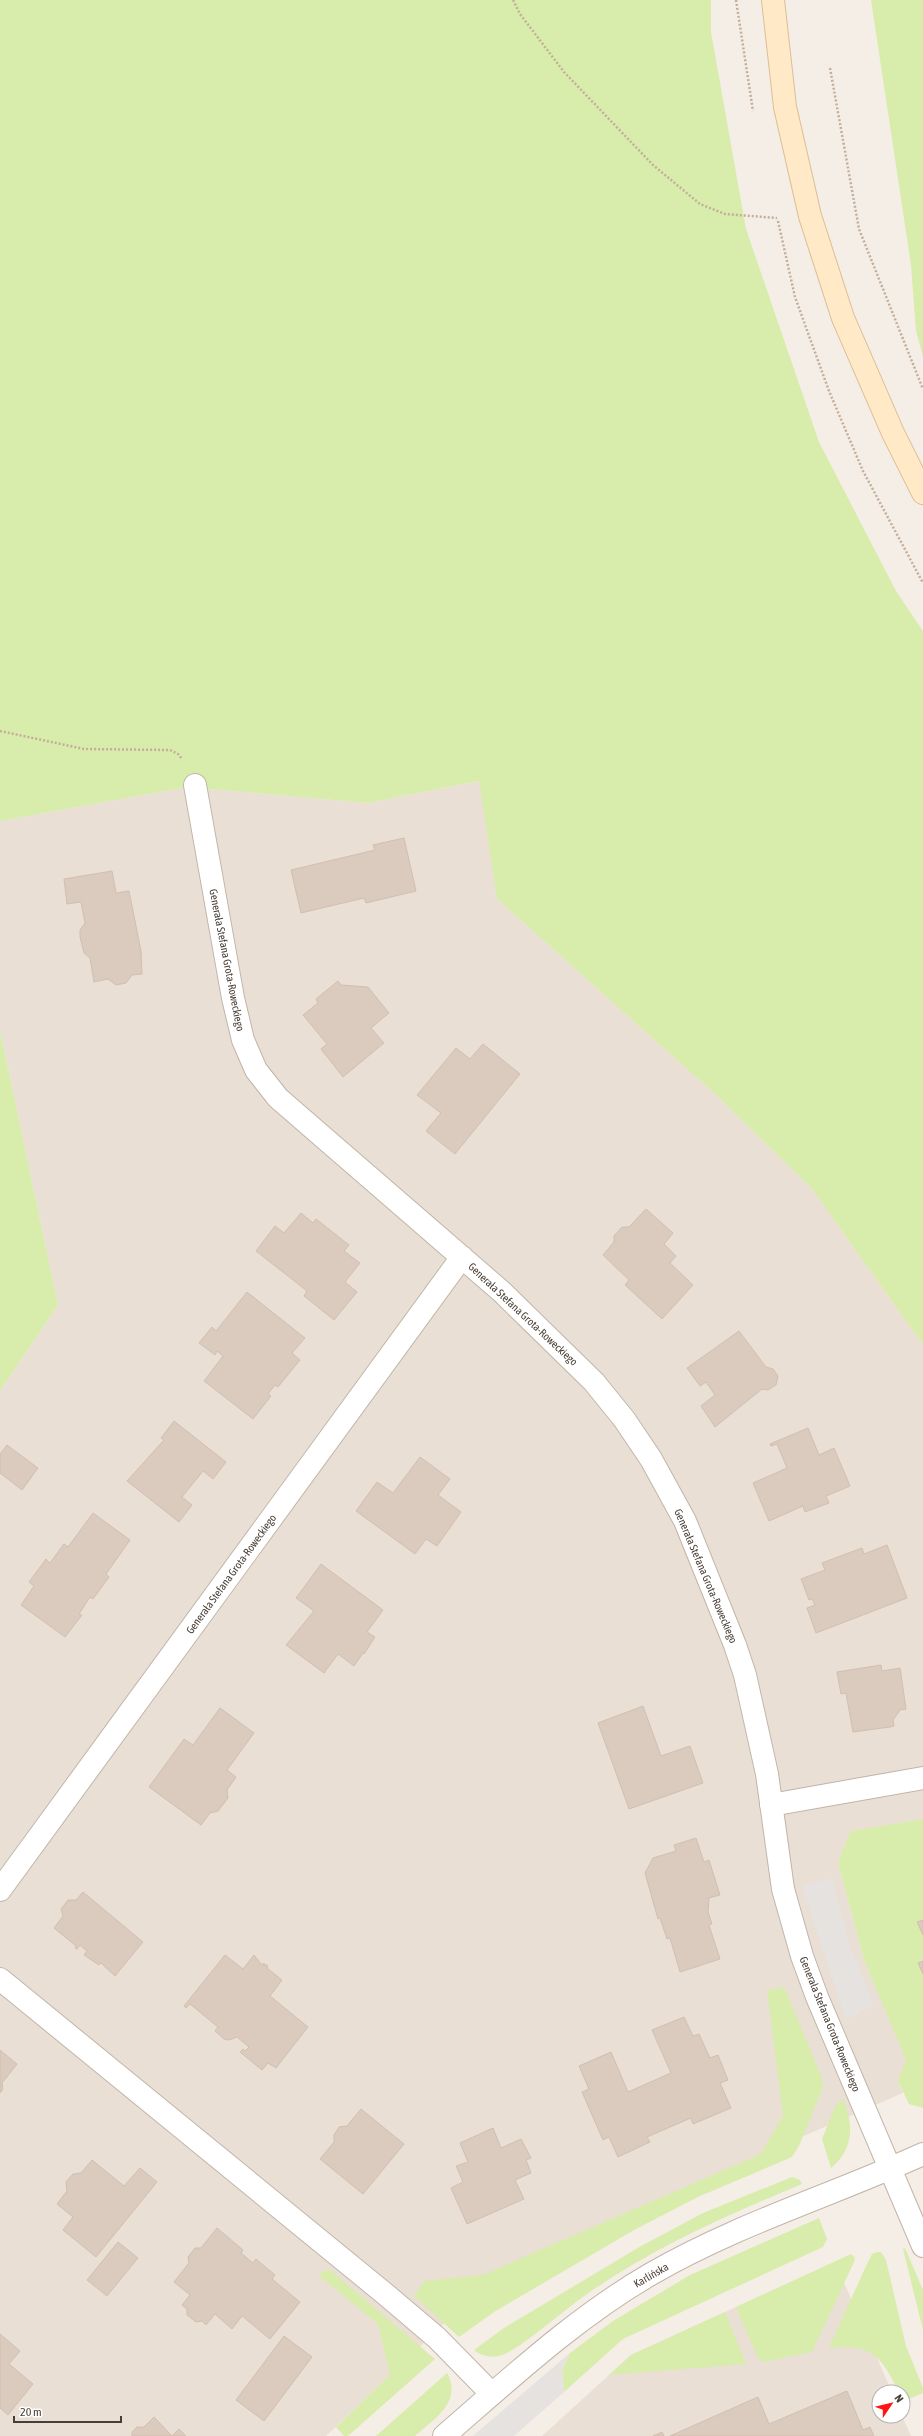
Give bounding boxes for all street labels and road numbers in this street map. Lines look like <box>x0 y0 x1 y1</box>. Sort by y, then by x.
street label: Generała Stefana Grota-Roweckiego <box>207 888 247 1032</box>
street label: Generała Stefana Grota-Roweckiego <box>466 1260 580 1368</box>
street label: Generała Stefana Grota-Roweckiego <box>672 1507 740 1645</box>
street label: Generała Stefana Grota-Roweckiego <box>184 1512 278 1636</box>
street label: Generała Stefana Grota-Roweckiego <box>797 1955 863 2093</box>
street label: Karlińska <box>631 2260 671 2290</box>

